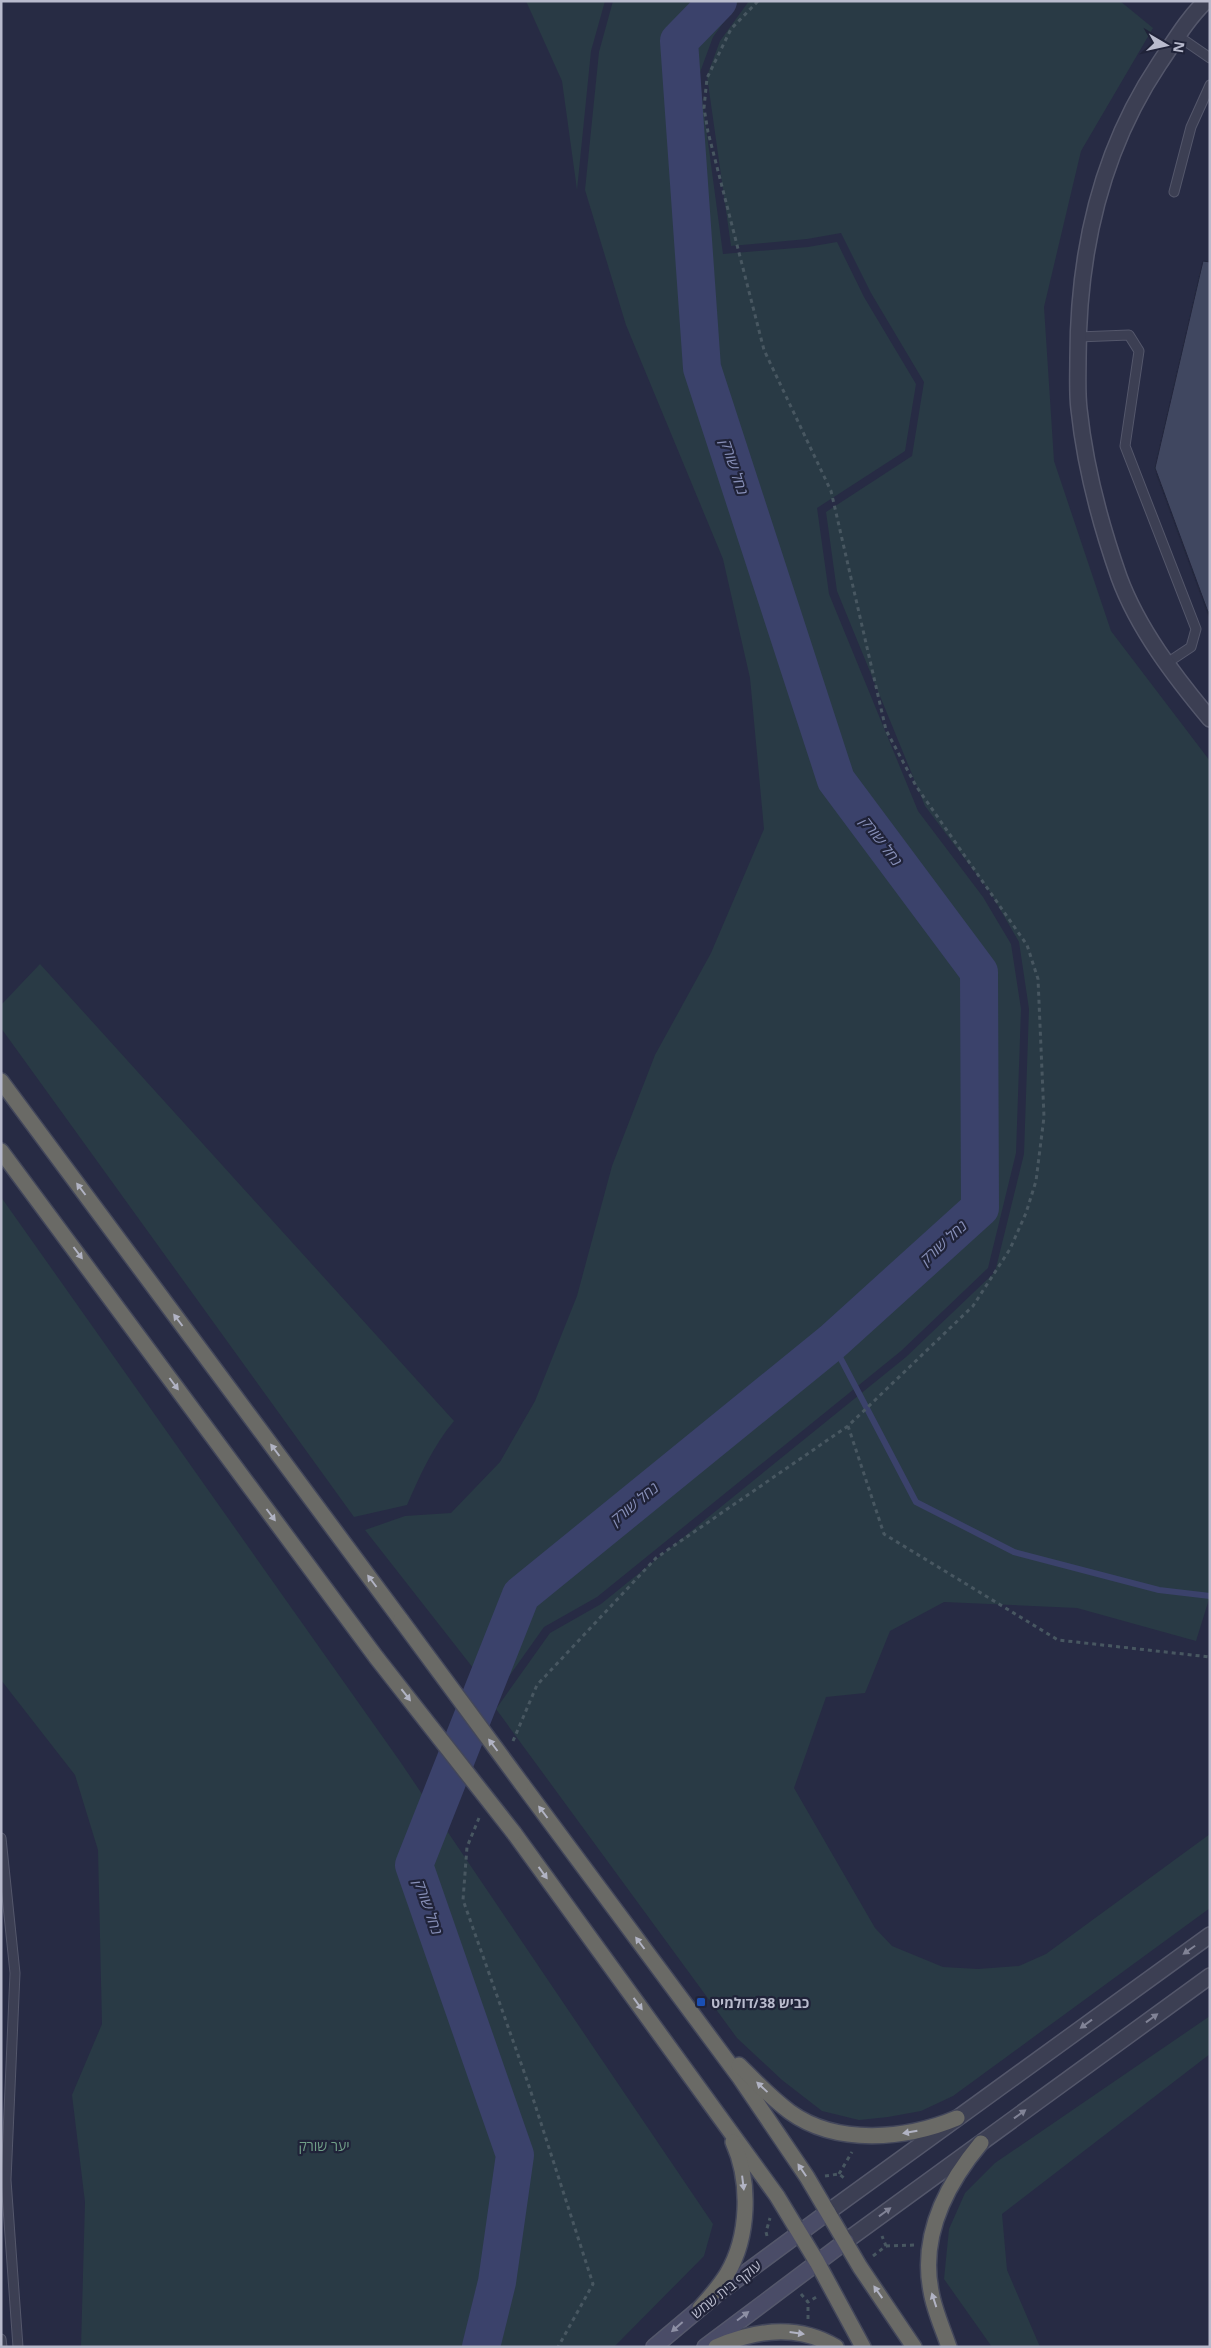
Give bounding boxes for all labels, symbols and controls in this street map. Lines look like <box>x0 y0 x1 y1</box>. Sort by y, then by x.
north arrow <box>1141 20 1191 70</box>
text: N <box>1169 40 1190 54</box>
water label: נחל שורק <box>716 436 753 497</box>
water label: נחל שורק <box>856 811 907 870</box>
one-way arrow <box>76 1183 87 1196</box>
water label: נחל שורק <box>914 1216 971 1269</box>
one-way arrow <box>72 1247 82 1260</box>
one-way arrow <box>173 1313 183 1327</box>
one-way arrow <box>169 1377 180 1390</box>
one-way arrow <box>270 1443 280 1457</box>
water label: נחל שורק <box>605 1477 662 1529</box>
one-way arrow <box>266 1508 276 1522</box>
one-way arrow <box>366 1575 377 1588</box>
one-way arrow <box>401 1688 411 1702</box>
one-way arrow <box>488 1739 499 1752</box>
one-way arrow <box>538 1805 548 1819</box>
one-way arrow <box>537 1866 548 1879</box>
water label: נחל שורק <box>410 1876 448 1937</box>
one-way arrow <box>635 1936 645 1950</box>
one-way arrow <box>1182 1945 1196 1955</box>
place label: כביש 38/דולמיט <box>711 1993 809 2012</box>
marker: כביש 38/דולמיט <box>695 1996 707 2008</box>
one-way arrow <box>633 1997 643 2011</box>
one-way arrow <box>1145 2013 1159 2023</box>
one-way arrow <box>1079 2019 1093 2029</box>
one-way arrow <box>756 2081 768 2093</box>
one-way arrow <box>1013 2109 1027 2119</box>
one-way arrow <box>902 2128 918 2136</box>
park label: יער שורק <box>298 2136 350 2155</box>
one-way arrow <box>797 2163 807 2177</box>
one-way arrow <box>739 2175 747 2191</box>
one-way arrow <box>878 2207 892 2217</box>
street label: עוקף בית שמש <box>687 2256 765 2322</box>
one-way arrow <box>873 2285 883 2298</box>
one-way arrow <box>929 2293 937 2308</box>
one-way arrow <box>736 2311 749 2322</box>
one-way arrow <box>671 2321 683 2332</box>
one-way arrow <box>790 2329 806 2337</box>

